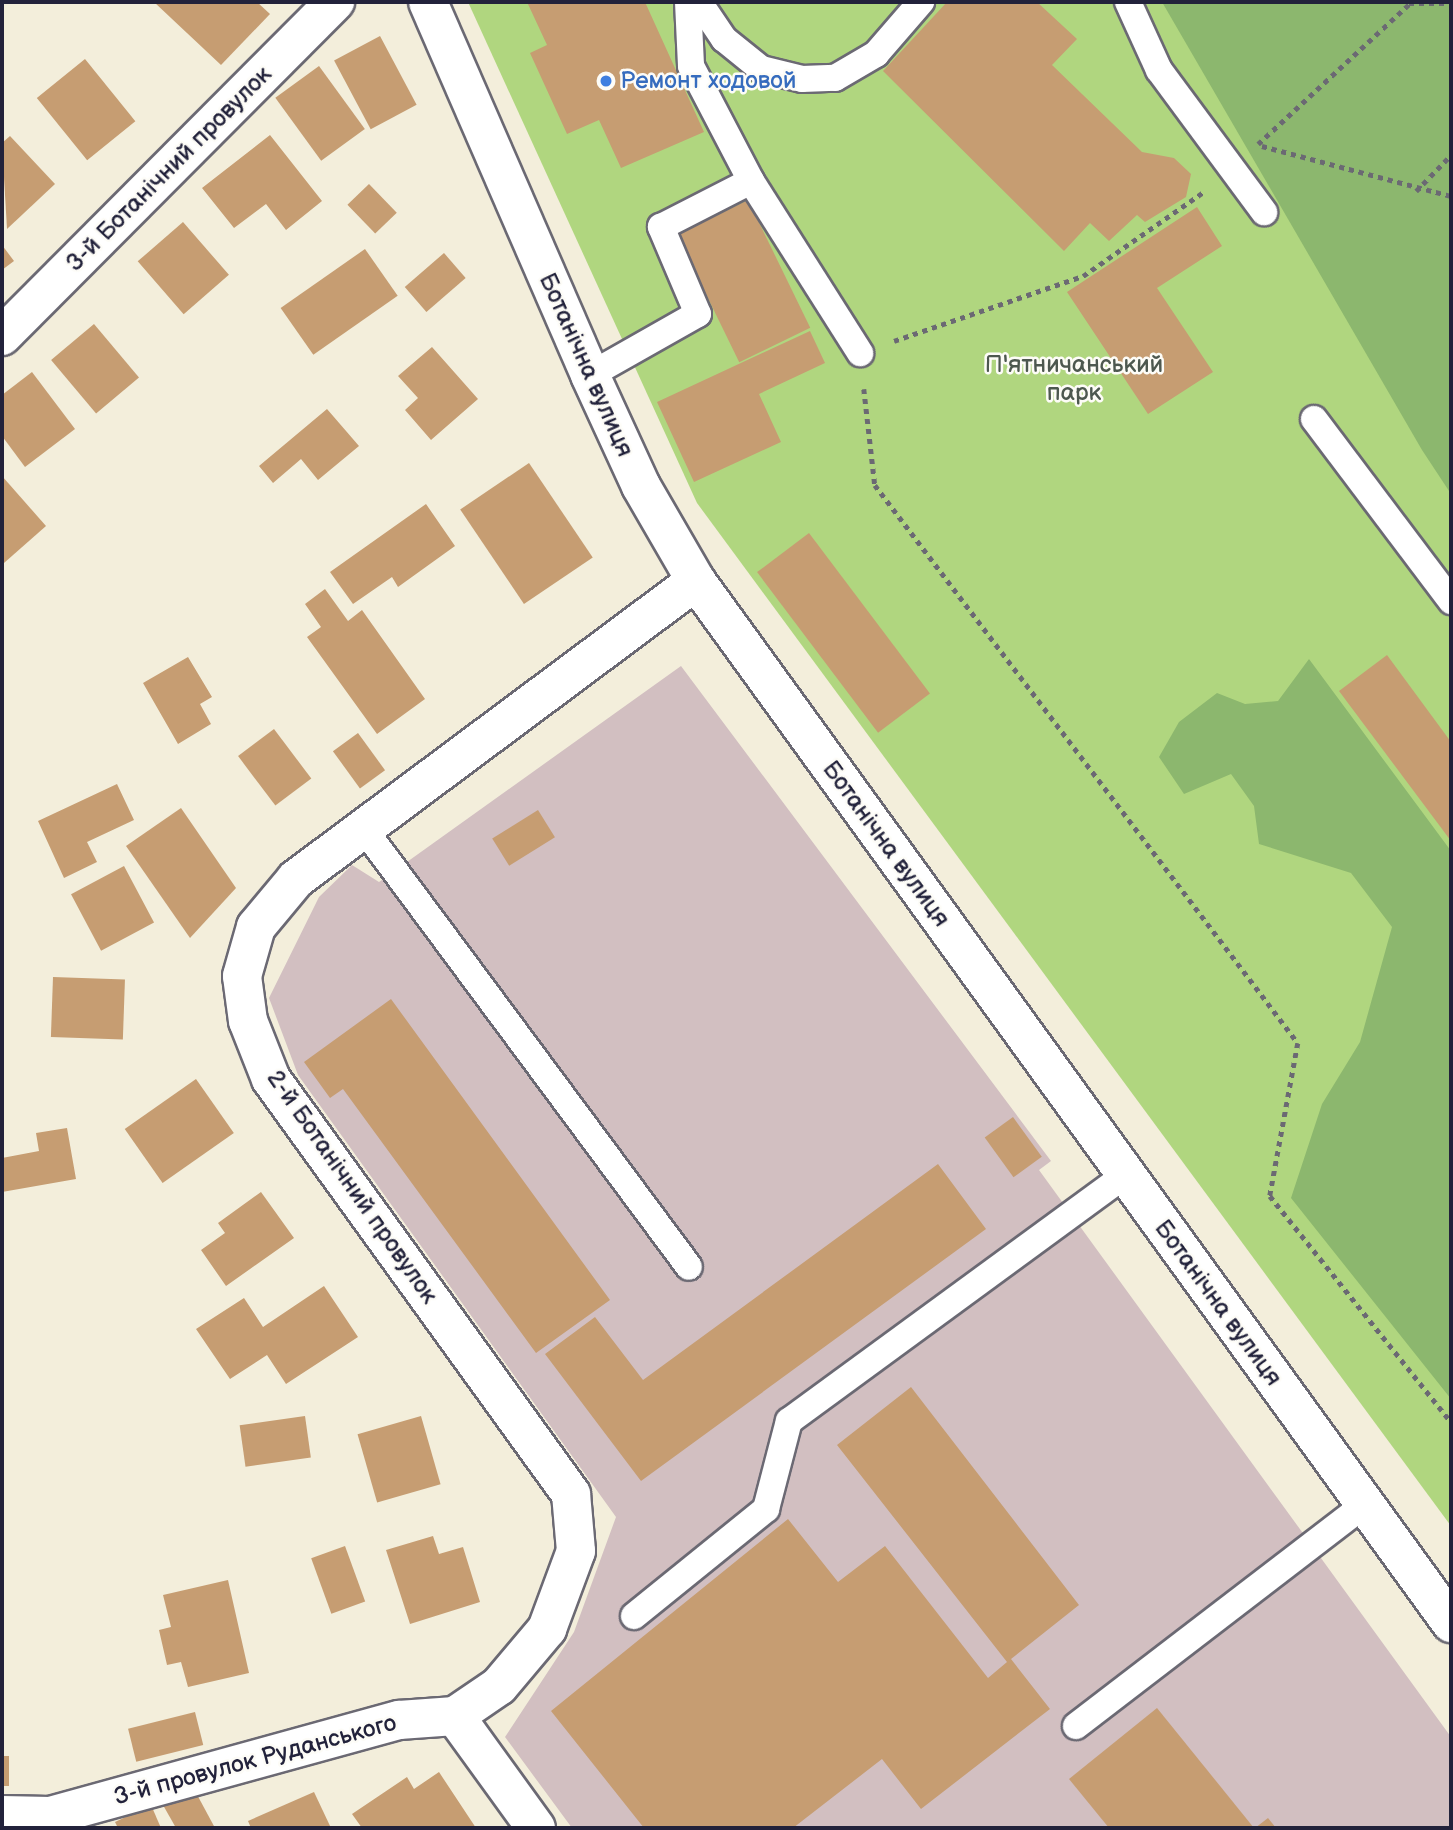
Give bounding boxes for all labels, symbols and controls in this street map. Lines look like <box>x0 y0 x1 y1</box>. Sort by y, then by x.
street label: 3-й Ботанічний провулок <box>60 60 278 278</box>
place label: Ремонт ходовой <box>620 67 796 95</box>
marker: Ремонт ходовой <box>598 73 614 89</box>
street label: Ботанічна вулиця <box>533 269 639 461</box>
park label: П'ятничанський парк <box>985 351 1163 407</box>
street label: Ботанічна вулиця <box>816 756 956 932</box>
street label: 2-й Ботанічний провулок <box>260 1065 444 1309</box>
street label: Ботанічна вулиця <box>1148 1215 1288 1391</box>
street label: 3-й провулок Руданського <box>111 1708 399 1812</box>

